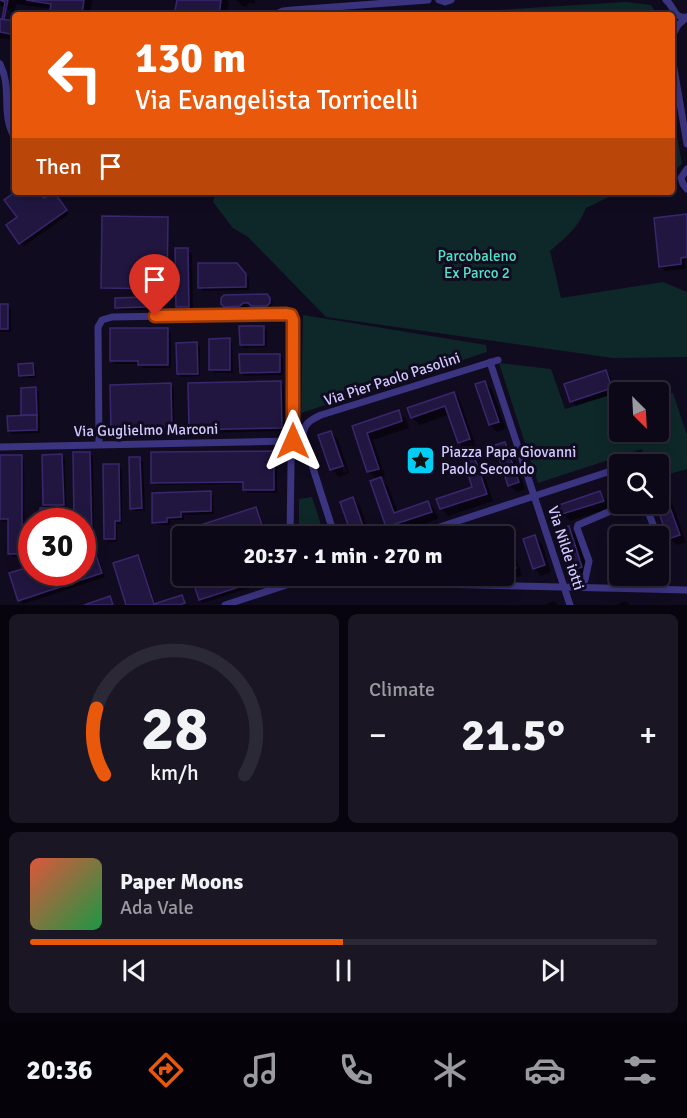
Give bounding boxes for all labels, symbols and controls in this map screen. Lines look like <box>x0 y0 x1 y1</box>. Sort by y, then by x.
text: 130 m <box>135 33 246 84</box>
icon: left <box>36 36 114 114</box>
text: Via Evangelista Torricelli <box>135 84 418 117</box>
icon: arrive <box>94 150 127 183</box>
text: Then <box>36 153 82 180</box>
park label: Parcobaleno Ex Parco 2 <box>437 247 517 282</box>
pin <box>129 254 180 316</box>
icon: arrive <box>138 263 171 296</box>
street label: Via Pier Paolo Pasolini <box>322 348 462 410</box>
north arrow <box>609 382 669 442</box>
map controls <box>609 382 669 586</box>
position arrow <box>261 409 325 473</box>
street label: Via Guglielmo Marconi <box>74 420 218 440</box>
place label: Piazza Papa Giovanni Paolo Secondo <box>441 443 576 478</box>
place icon: Piazza Papa Giovanni Paolo Secondo <box>404 445 436 477</box>
button: search <box>609 454 669 514</box>
street label: Via Nilde iotti <box>544 504 588 592</box>
speed limit sign: 30 <box>18 508 96 586</box>
button: layers <box>609 526 669 586</box>
text: 20:37 · 1 min · 270 m <box>243 542 443 569</box>
text: Climate <box>369 677 435 702</box>
text: 28 <box>140 690 208 767</box>
text: 21.5° <box>461 708 565 763</box>
text: − <box>369 715 387 756</box>
text: + <box>639 715 657 756</box>
text: km/h <box>150 761 198 787</box>
text: Paper Moons <box>120 868 243 895</box>
text: Ada Vale <box>120 895 194 920</box>
icon: previous <box>118 954 151 987</box>
icon: pause <box>327 954 360 987</box>
icon: next <box>536 954 569 987</box>
icon: directions <box>145 1049 187 1091</box>
icon: music <box>240 1049 282 1091</box>
icon: phone <box>335 1049 377 1091</box>
icon: climate <box>429 1049 471 1091</box>
icon: car <box>524 1049 566 1091</box>
icon: filters <box>619 1049 661 1091</box>
text: 20:36 <box>26 1054 93 1087</box>

